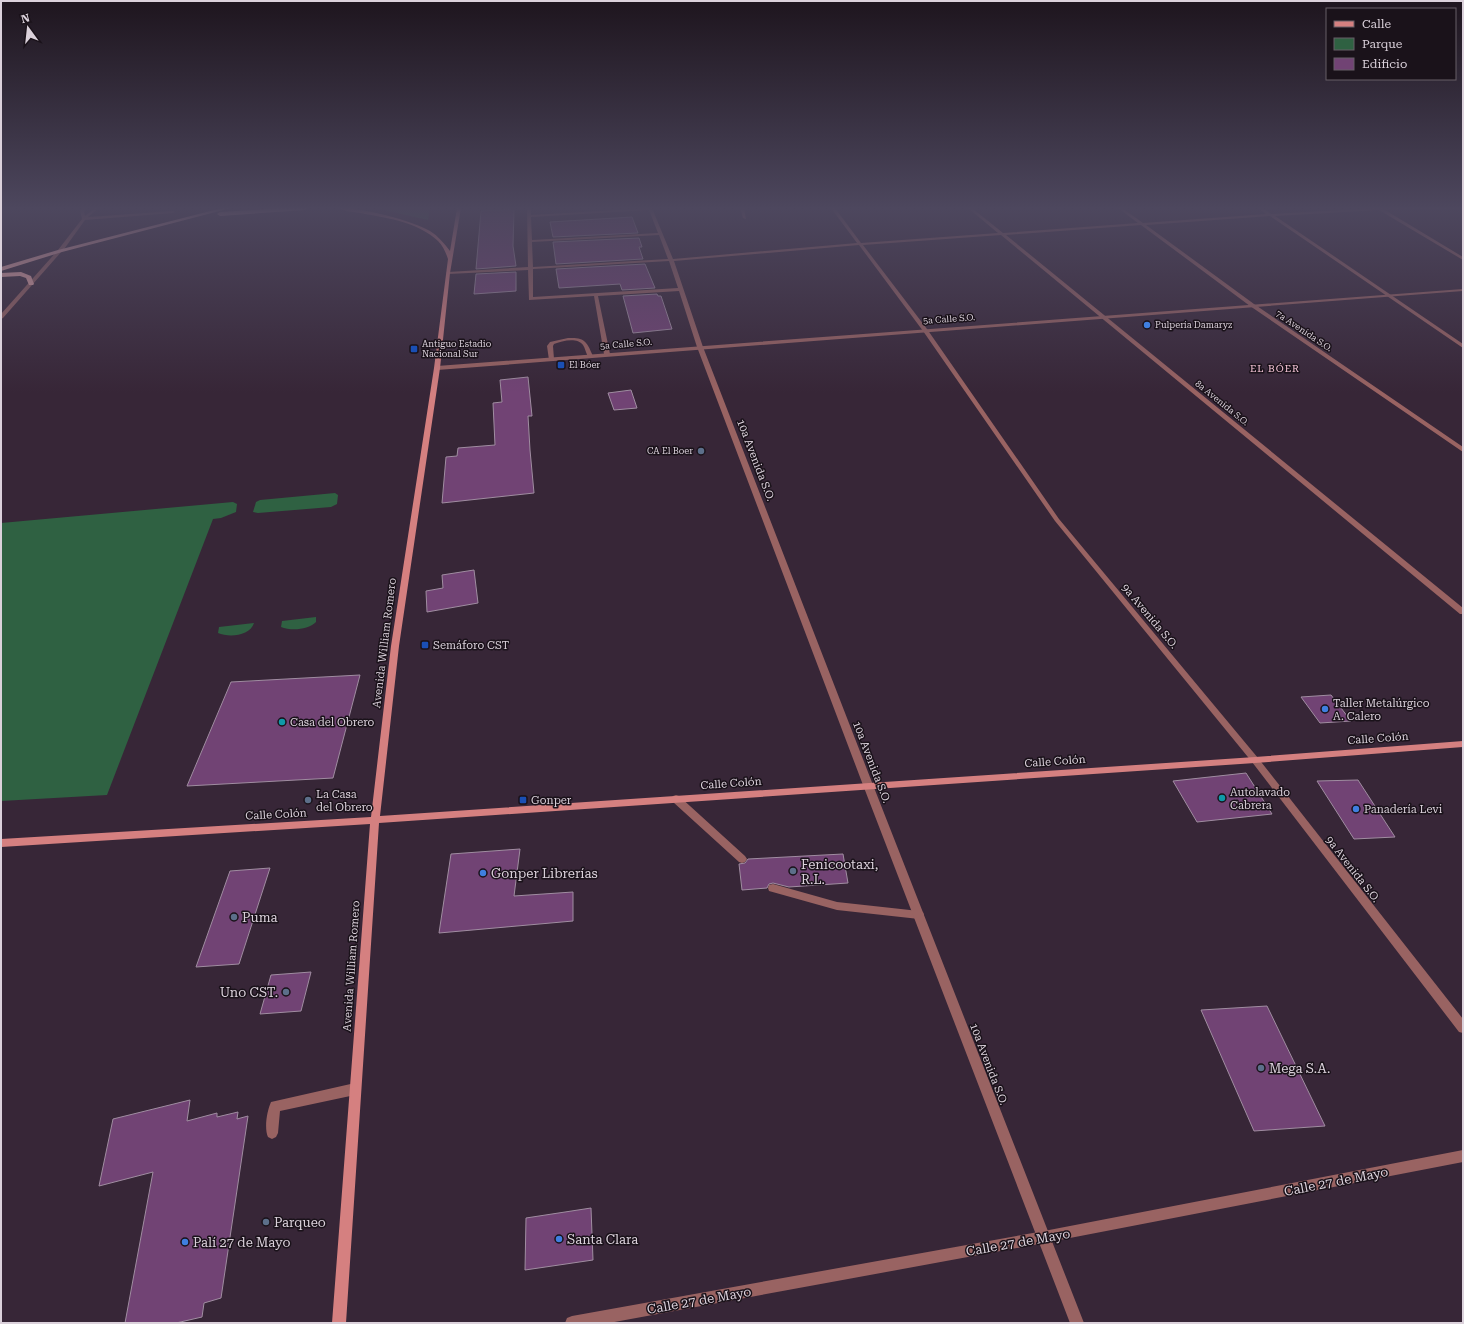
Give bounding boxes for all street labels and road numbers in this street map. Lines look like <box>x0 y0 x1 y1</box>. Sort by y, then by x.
street label: 7a Avenida S.O. <box>1274 308 1334 354</box>
street label: 5a Calle S.O. <box>923 312 975 326</box>
street label: 5a Calle S.O. <box>600 337 652 351</box>
street label: 8a Avenida S.O. <box>1193 378 1251 428</box>
street label: 10a Avenida S.O. <box>734 417 777 503</box>
street label: Avenida William Romero <box>370 577 399 709</box>
street label: 9a Avenida S.O. <box>1119 581 1181 651</box>
street label: 10a Avenida S.O. <box>850 719 893 805</box>
street label: Calle Colón <box>1347 730 1409 747</box>
street label: Calle Colón <box>1024 753 1086 770</box>
street label: Calle Colón <box>700 775 762 792</box>
street label: Calle Colón <box>245 806 307 823</box>
street label: 9a Avenida S.O. <box>1323 834 1383 905</box>
street label: Avenida William Romero <box>340 900 363 1032</box>
street label: 10a Avenida S.O. <box>967 1021 1010 1107</box>
street label: Calle 27 de Mayo <box>1283 1164 1389 1199</box>
street label: Calle 27 de Mayo <box>965 1226 1072 1259</box>
street label: Calle 27 de Mayo <box>646 1284 753 1317</box>

